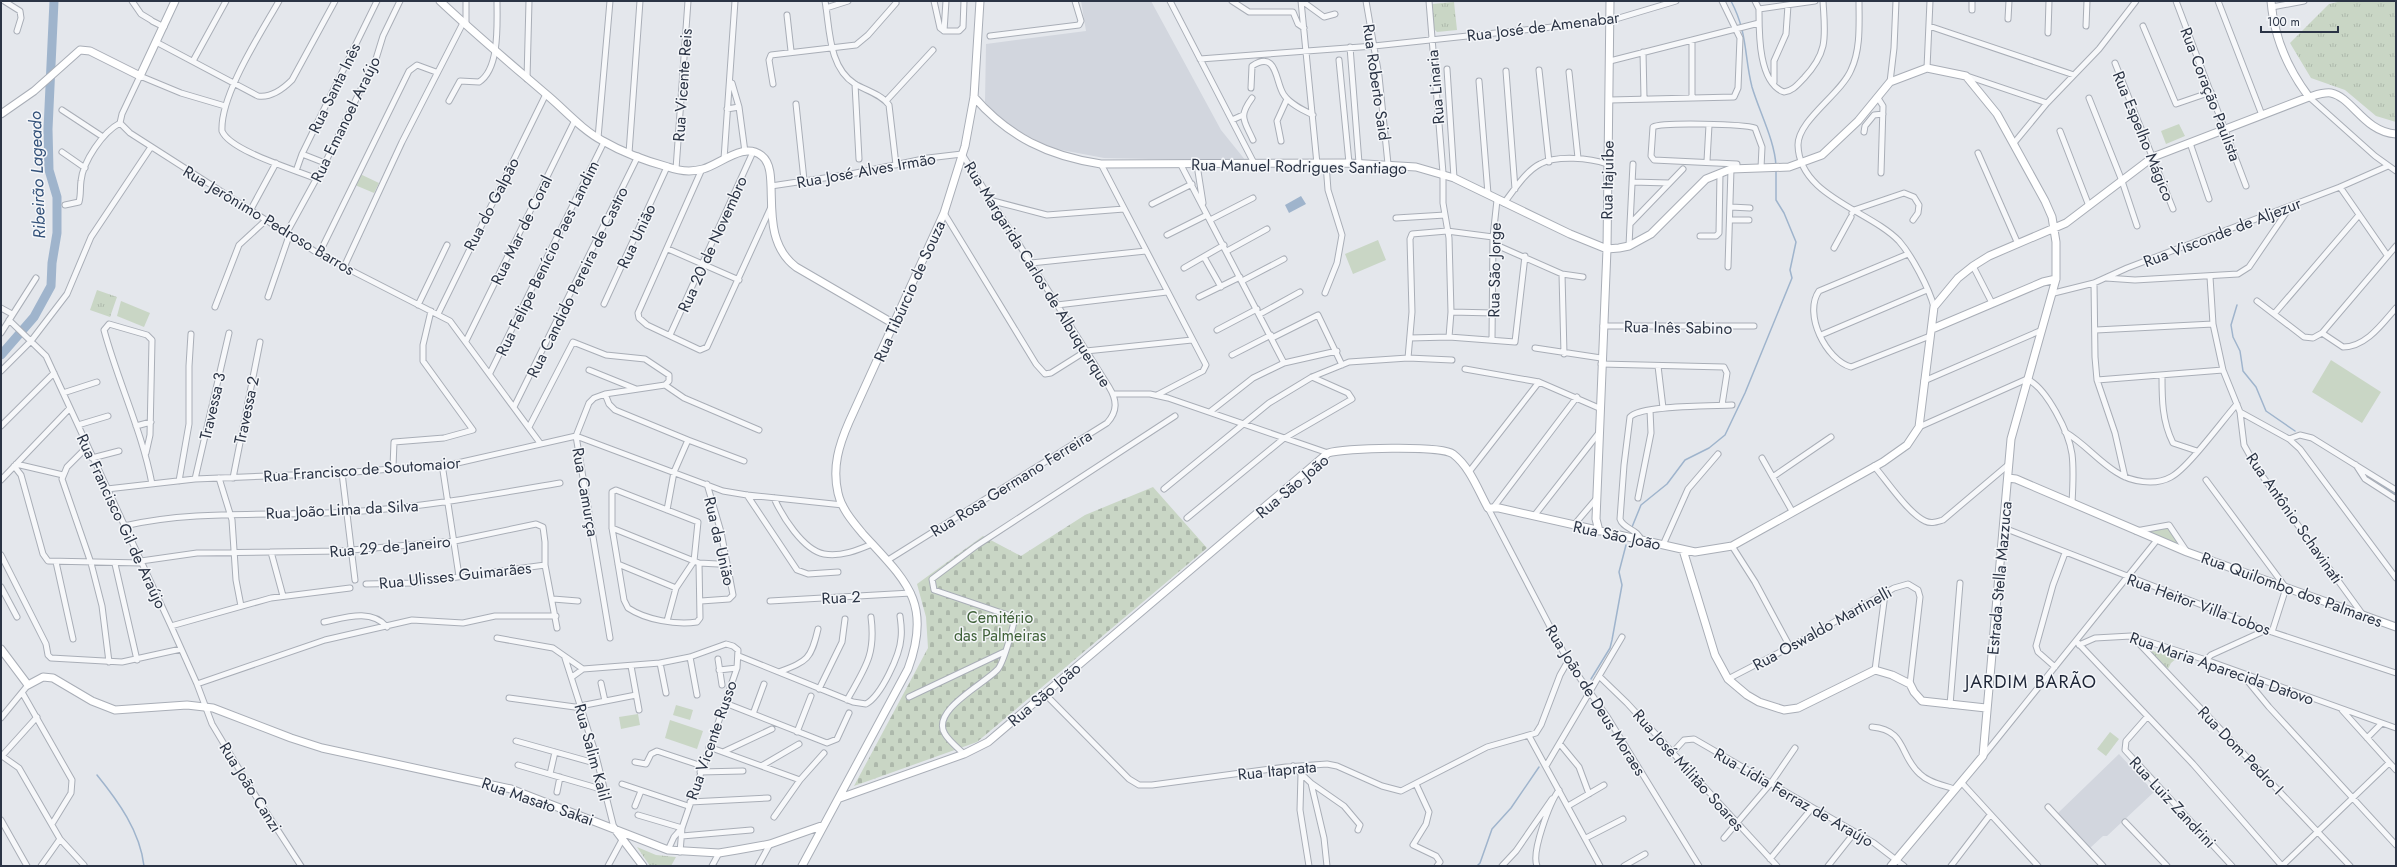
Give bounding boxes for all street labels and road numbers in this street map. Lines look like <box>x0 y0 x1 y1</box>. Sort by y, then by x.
street label: Rua José de Amenabar <box>1465 6 1621 47</box>
street label: Rua Roberto Said <box>1357 22 1396 142</box>
street label: Rua Coração Paulista <box>2174 24 2247 165</box>
street label: Rua Vicente Reis <box>667 28 698 142</box>
street label: Rua Santa Inês <box>303 39 366 137</box>
street label: Rua Linaria <box>1421 49 1450 125</box>
street label: Rua Emanoel Araújo <box>305 52 386 186</box>
street label: Rua Espelho Mágico <box>2107 68 2180 205</box>
street label: Rua Itajuíbe <box>1595 140 1620 220</box>
street label: Rua José Alves Irmão <box>795 147 938 194</box>
street label: Rua do Galpão <box>458 153 525 255</box>
street label: Rua Manuel Rodrigues Santiago <box>1191 153 1407 180</box>
street label: Rua Felipe Benício Paes Landim <box>490 156 605 360</box>
street label: Rua Margarida Carlos de Albuquerque <box>958 157 1117 392</box>
street label: Rua Jerônimo Pedroso Barros <box>179 160 359 281</box>
street label: Rua Mar de Coral <box>485 171 558 289</box>
street label: Rua 20 de Novembro <box>672 172 753 316</box>
street label: Rua Candido Pereira de Castro <box>521 183 634 382</box>
street label: Rua Visconde de Aljezur <box>2140 192 2305 273</box>
street label: Rua União <box>611 200 662 272</box>
street label: Rua Tibúrcio de Souza <box>868 217 951 366</box>
street label: Rua São Jorge <box>1482 222 1507 318</box>
street label: Rua Inês Sabino <box>1624 315 1733 340</box>
street label: Travessa 3 <box>194 370 231 442</box>
street label: Travessa 2 <box>228 374 265 446</box>
street label: Rua Rosa Germano Ferreira <box>926 424 1097 543</box>
street label: Rua Francisco Gil de Araújo <box>71 430 172 613</box>
street label: Rua Camurça <box>566 446 605 538</box>
street label: Rua Antônio Schavinati <box>2241 448 2349 588</box>
street label: Rua São João <box>1251 449 1334 524</box>
street label: Rua Francisco de Soutomaior <box>263 451 462 488</box>
street label: Rua João Lima da Silva <box>265 494 419 525</box>
street label: Rua da União <box>698 494 741 588</box>
street label: Estrada Stella Mazzuca <box>1981 500 2018 656</box>
street label: Rua São João <box>1571 515 1663 556</box>
street label: Rua 29 de Janeiro <box>329 530 452 563</box>
street label: Rua Quilombo dos Palmares <box>2198 546 2386 633</box>
street label: Rua Ulisses Guimarães <box>378 556 532 595</box>
street label: Rua Heitor Villa Lobos <box>2124 568 2274 641</box>
street label: Rua Oswaldo Martinelli <box>1748 581 1896 676</box>
street label: Rua 2 <box>821 585 861 610</box>
street label: Rua João de Deus Moraes <box>1540 620 1651 780</box>
street label: Rua Maria Aparecida Datovo <box>2127 626 2317 711</box>
street label: Rua São João <box>1003 657 1086 732</box>
street label: Rua Vicente Russo <box>680 677 743 803</box>
street label: Rua Salim Kalil <box>569 701 617 803</box>
street label: Rua Dom Pedro I <box>2192 701 2289 800</box>
street label: Rua José Militão Soares <box>1628 704 1750 836</box>
street label: Rua João Canzi <box>214 738 287 837</box>
street label: Rua Lídia Ferraz de Araújo <box>1710 742 1878 853</box>
street label: Rua Luiz Zandrini <box>2124 751 2221 853</box>
street label: Rua Itaprata <box>1236 755 1318 786</box>
street label: Rua Masato Sakai <box>479 771 597 831</box>

